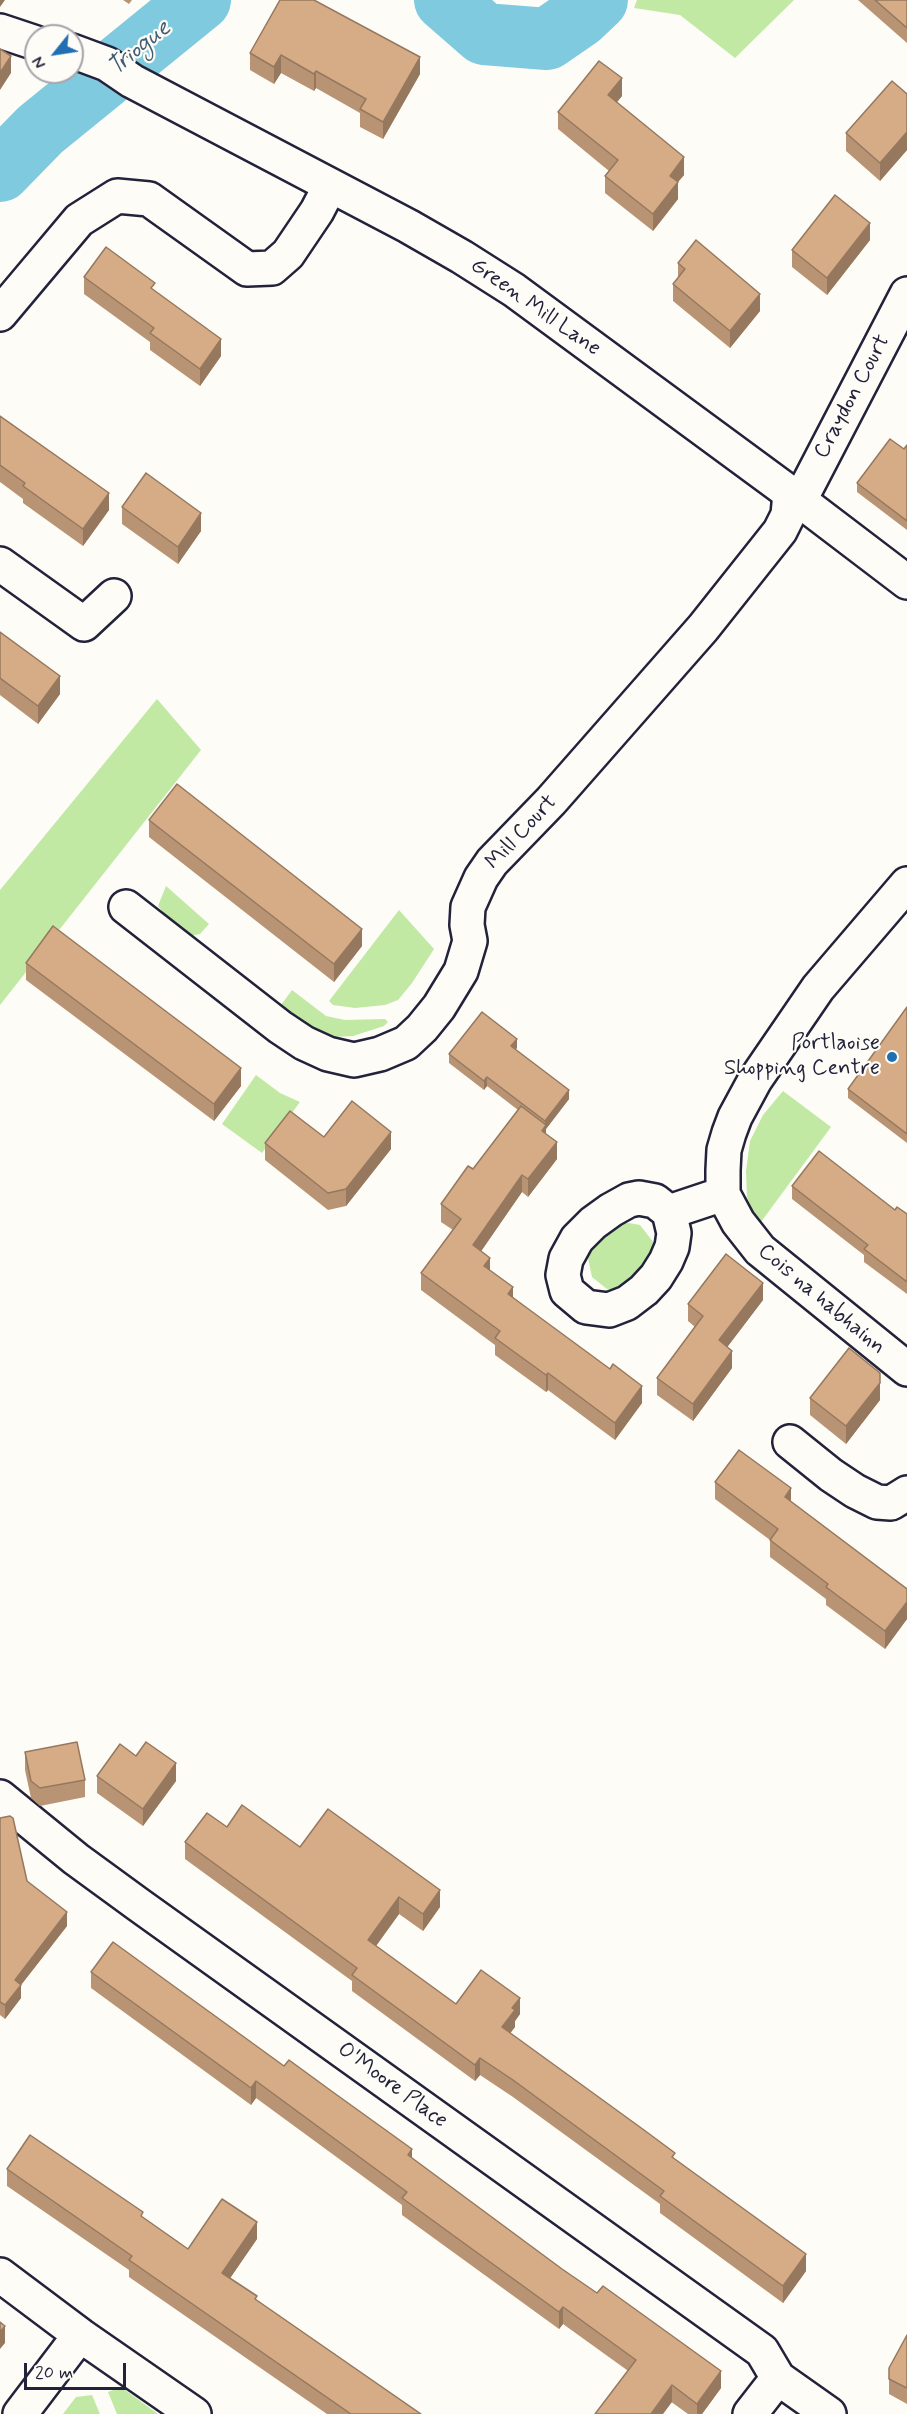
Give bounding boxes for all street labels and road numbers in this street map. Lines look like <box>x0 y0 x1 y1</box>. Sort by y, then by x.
street label: Green Mill Lane <box>465 253 605 363</box>
street label: Craydon Court <box>809 331 897 463</box>
street label: Mill Court <box>481 790 563 876</box>
street label: Cois na habhainn <box>752 1239 890 1361</box>
street label: O'Moore Place <box>332 2037 452 2135</box>

